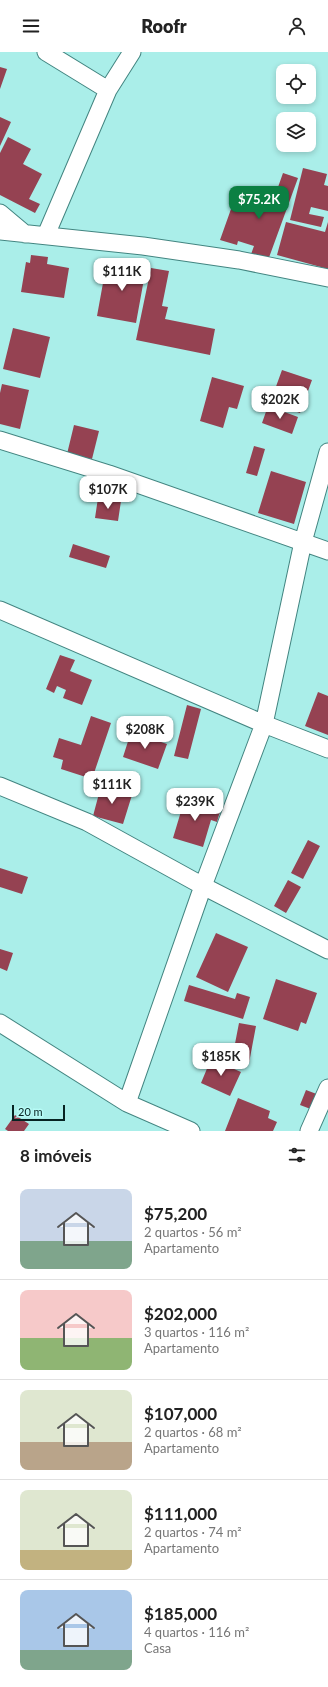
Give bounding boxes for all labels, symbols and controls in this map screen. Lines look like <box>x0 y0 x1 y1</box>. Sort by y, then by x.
icon: menu <box>20 15 42 37</box>
text: Roofr <box>141 15 187 37</box>
icon: person <box>286 15 308 37</box>
map controls <box>276 64 316 152</box>
button: locate <box>276 64 316 104</box>
button: layers <box>276 112 316 152</box>
pin: $75.2K <box>226 186 292 220</box>
text: $75.2K <box>238 191 280 207</box>
pin: $111K <box>94 258 150 292</box>
text: $111K <box>102 263 142 279</box>
pin: $202K <box>252 386 308 420</box>
text: $202K <box>260 391 300 407</box>
pin: $107K <box>80 476 136 510</box>
text: $107K <box>88 481 128 497</box>
pin: $208K <box>117 716 173 750</box>
text: $208K <box>125 721 165 737</box>
pin: $111K <box>84 771 140 805</box>
text: $111K <box>92 776 132 792</box>
pin: $239K <box>167 788 223 822</box>
text: $239K <box>175 793 215 809</box>
pin: $185K <box>193 1043 249 1077</box>
text: $185K <box>201 1048 241 1064</box>
scale bar <box>12 1103 65 1122</box>
text: 20 m <box>18 1105 43 1118</box>
icon: filters <box>286 1144 308 1166</box>
text: 8 imóveis <box>20 1145 92 1166</box>
text: $75,200 <box>144 1203 207 1224</box>
icon: home <box>52 1205 100 1253</box>
text: 2 quartos · 56 m² <box>144 1224 242 1240</box>
text: Apartamento <box>144 1240 219 1256</box>
text: $202,000 <box>144 1303 217 1324</box>
icon: home <box>52 1306 100 1354</box>
text: 3 quartos · 116 m² <box>144 1324 249 1340</box>
text: Apartamento <box>144 1340 219 1356</box>
text: $107,000 <box>144 1403 217 1424</box>
icon: home <box>52 1406 100 1454</box>
text: 2 quartos · 68 m² <box>144 1424 242 1440</box>
text: Apartamento <box>144 1440 219 1456</box>
text: $111,000 <box>144 1503 217 1524</box>
icon: home <box>52 1506 100 1554</box>
text: 2 quartos · 74 m² <box>144 1524 242 1540</box>
text: Apartamento <box>144 1540 219 1556</box>
text: $185,000 <box>144 1603 217 1624</box>
icon: home <box>52 1606 100 1654</box>
text: 4 quartos · 116 m² <box>144 1624 249 1640</box>
text: Casa <box>144 1640 171 1656</box>

